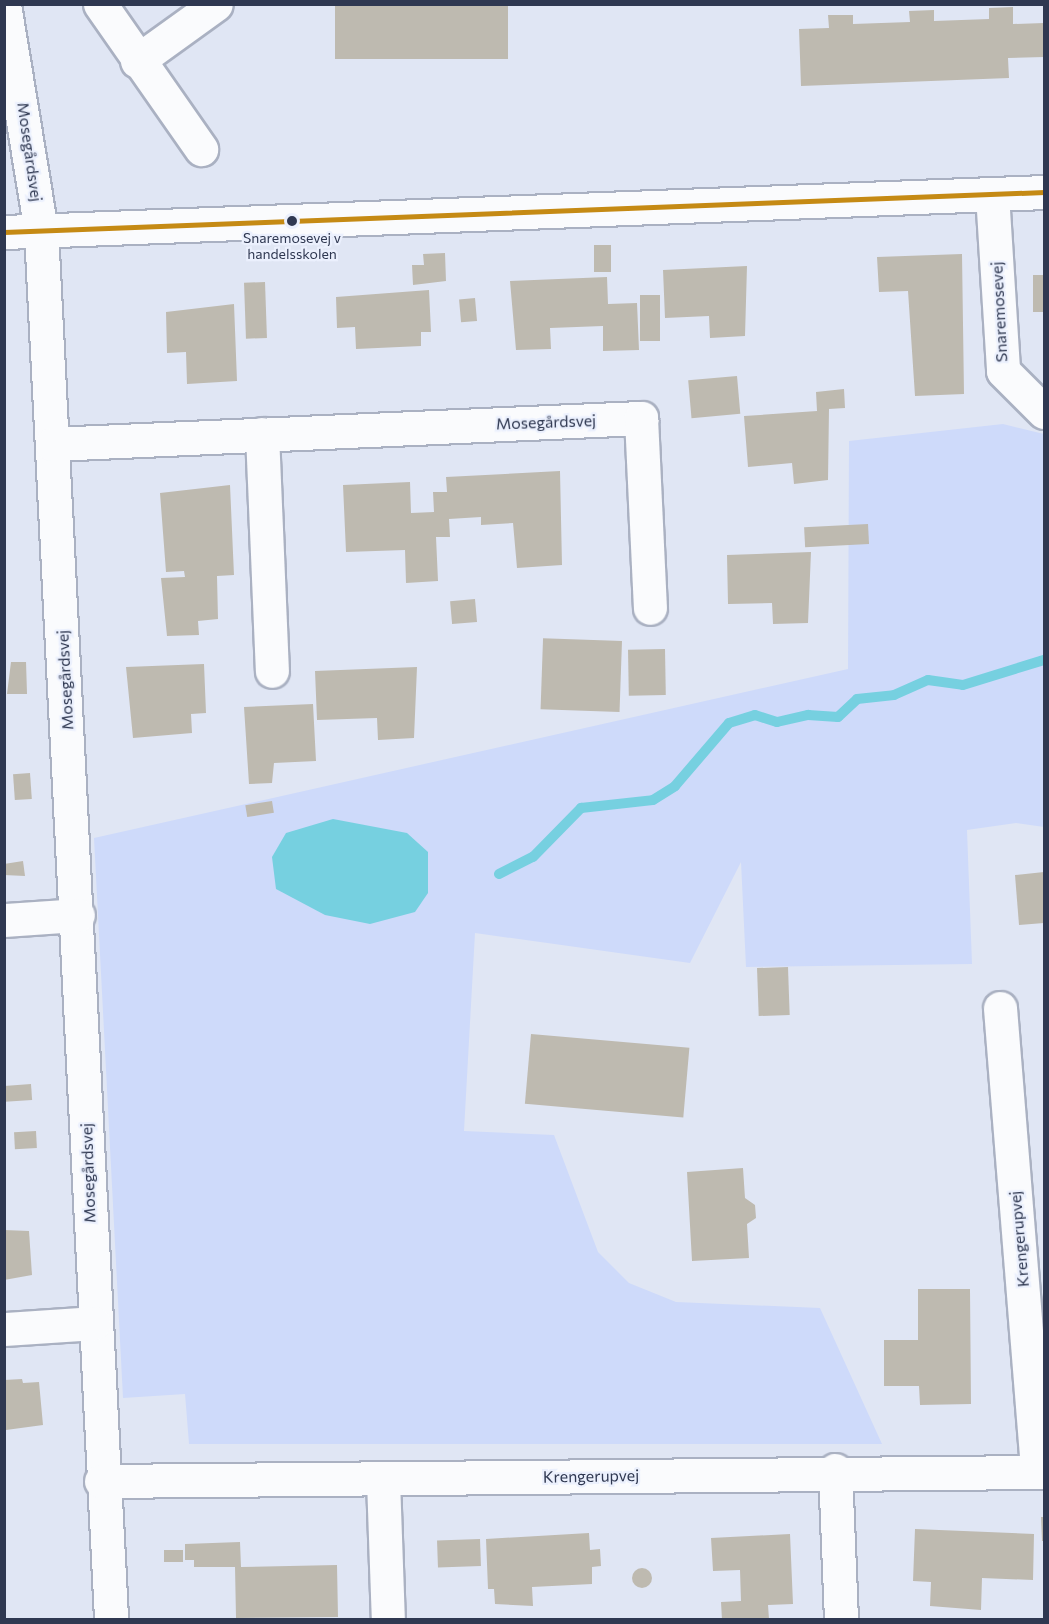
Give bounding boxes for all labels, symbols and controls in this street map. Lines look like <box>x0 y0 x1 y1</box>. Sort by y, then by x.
street label: Mosegårdsvej <box>14 101 46 203</box>
marker: Snaremosevej v handelsskolen <box>286 215 298 227</box>
place label: Snaremosevej v handelsskolen <box>243 230 341 262</box>
street label: Snaremosevej <box>987 261 1011 363</box>
street label: Mosegårdsvej <box>496 411 596 433</box>
street label: Mosegårdsvej <box>53 629 77 731</box>
street label: Mosegårdsvej <box>77 1123 99 1223</box>
street label: Krengerupvej <box>1005 1190 1033 1288</box>
street label: Krengerupvej <box>543 1466 639 1486</box>

